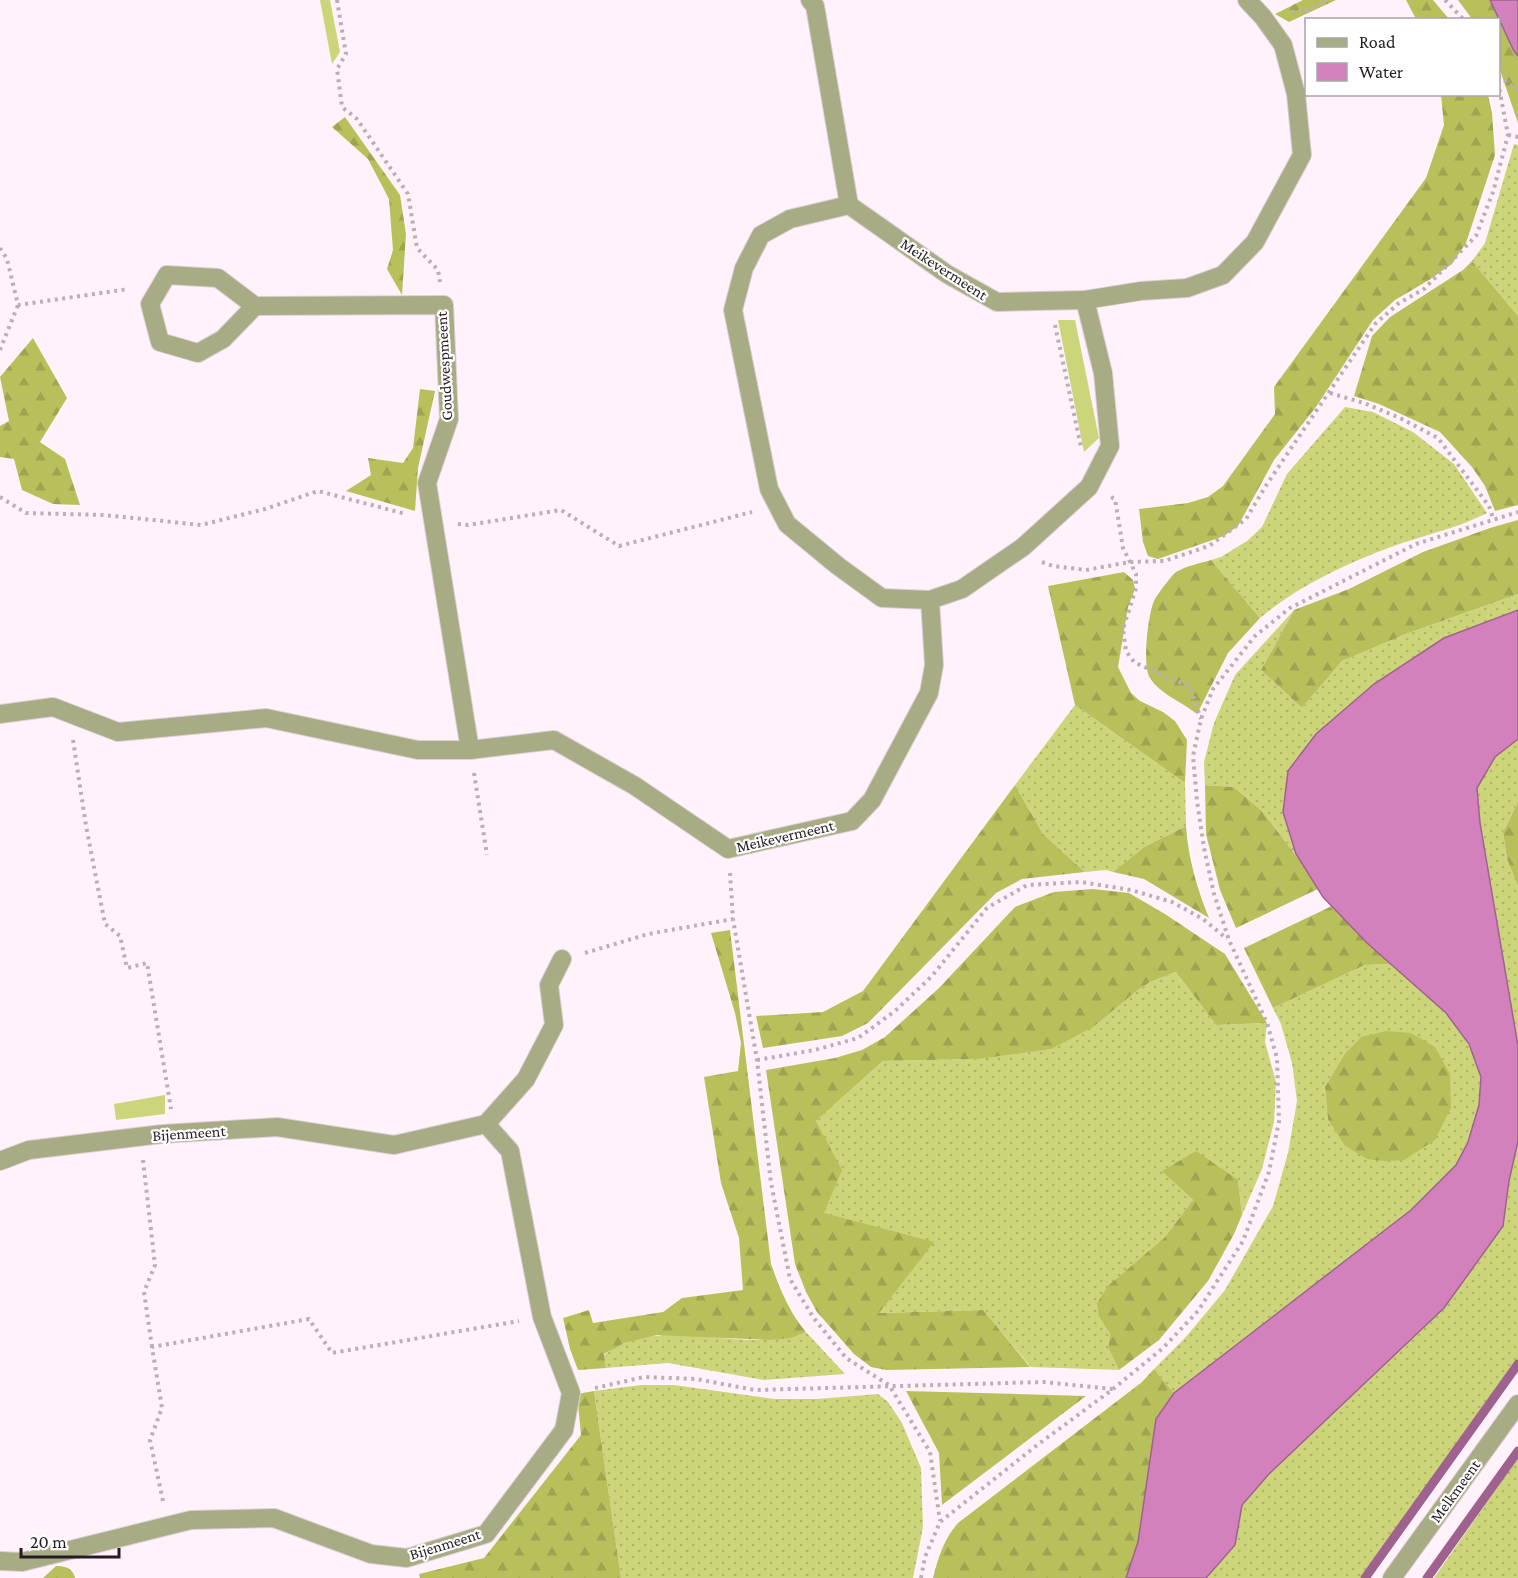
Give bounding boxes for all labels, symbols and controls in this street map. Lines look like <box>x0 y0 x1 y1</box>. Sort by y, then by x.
legend <box>1305 18 1500 96</box>
text: Road <box>1359 32 1396 52</box>
text: Water <box>1359 62 1404 82</box>
street label: Meikevermeent <box>898 235 991 304</box>
street label: Goudwespmeent <box>433 310 456 421</box>
street label: Meikevermeent <box>734 816 836 856</box>
street label: Bijenmeent <box>152 1122 227 1145</box>
street label: Melkmeent <box>1427 1456 1484 1526</box>
scale bar <box>21 1521 118 1559</box>
street label: Bijenmeent <box>407 1525 484 1564</box>
text: 20 m <box>30 1532 67 1552</box>

